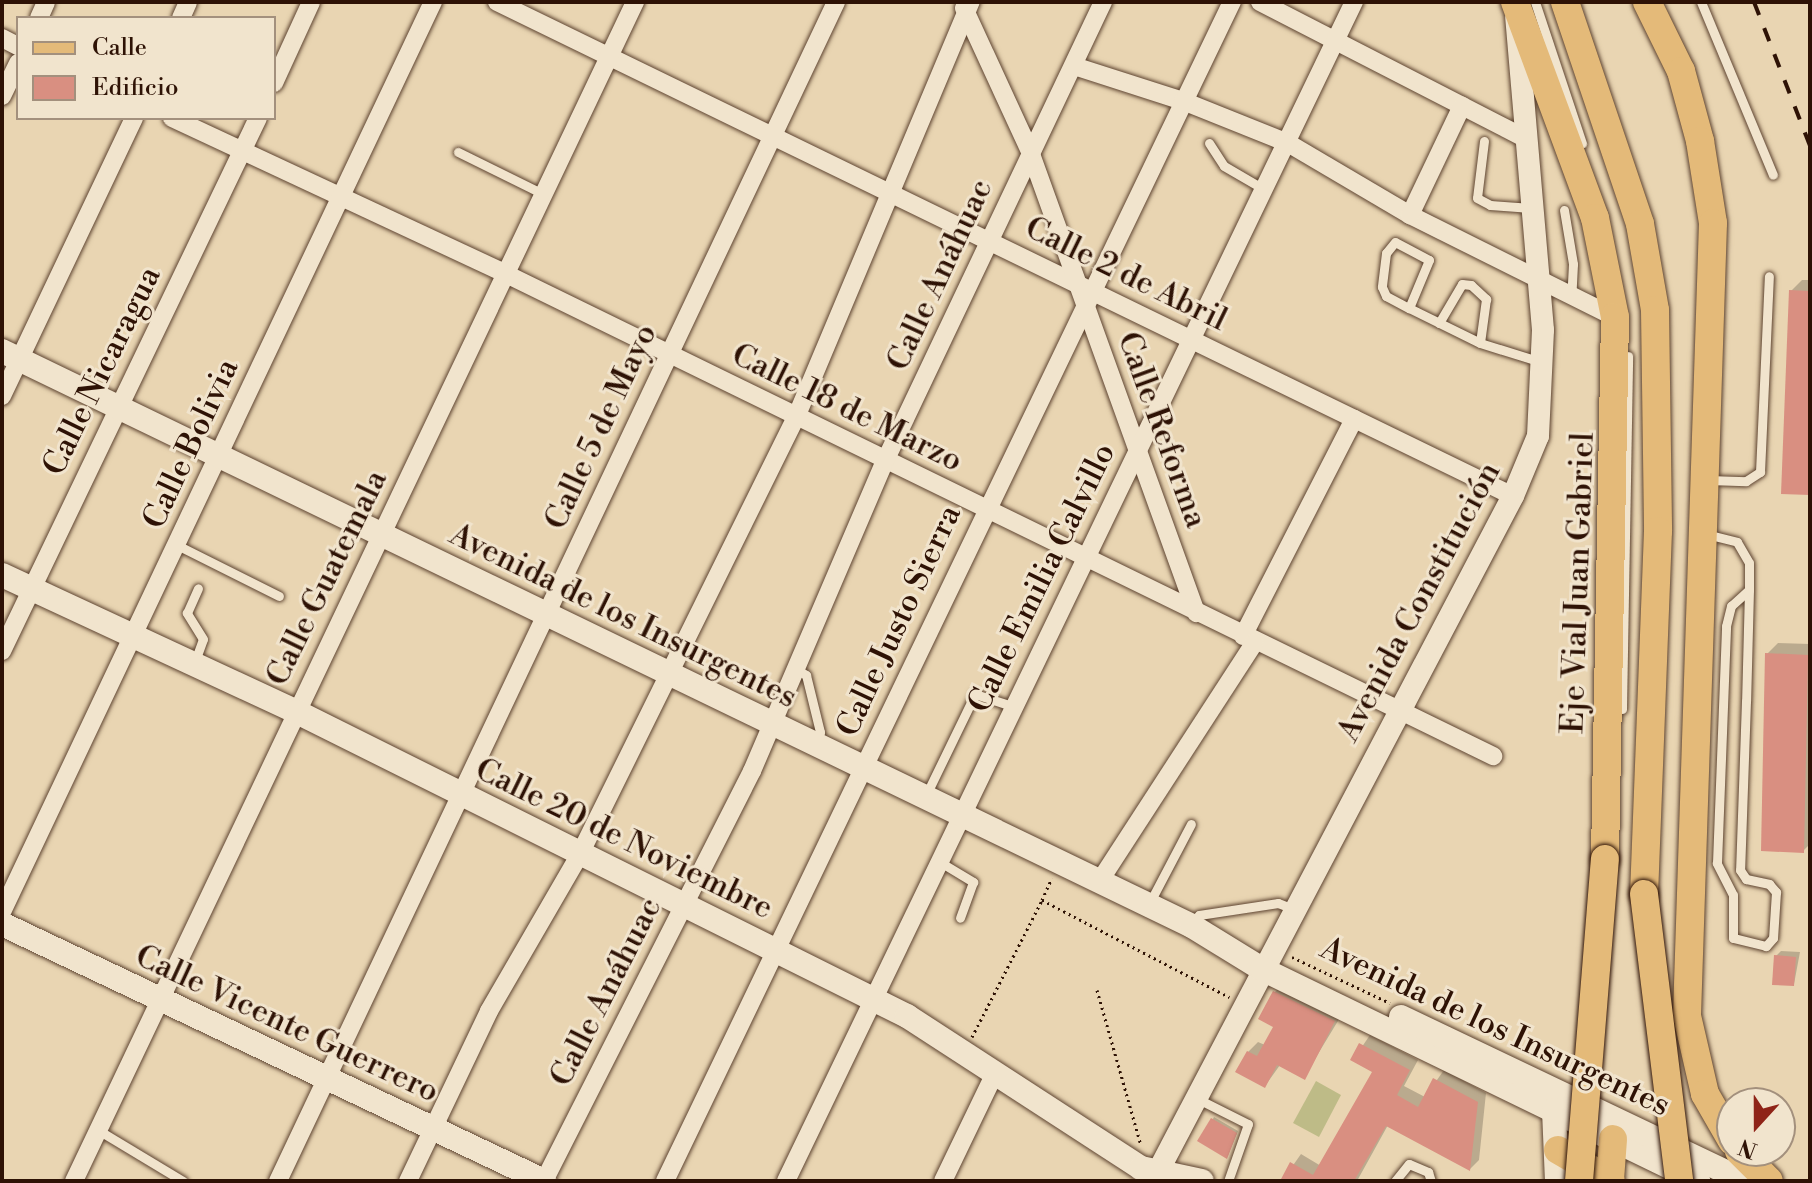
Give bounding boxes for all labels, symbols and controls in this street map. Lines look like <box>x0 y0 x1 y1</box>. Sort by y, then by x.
legend <box>16 16 276 120</box>
text: Calle <box>92 33 147 63</box>
text: Edificio <box>92 73 178 103</box>
street label: Calle Anáhuac <box>879 173 1001 377</box>
street label: Calle 2 de Abril <box>1019 209 1233 339</box>
street label: Calle Nicaragua <box>35 260 169 482</box>
street label: Calle 5 de Mayo <box>537 318 665 536</box>
street label: Calle Reforma <box>1109 327 1215 533</box>
street label: Calle 18 de Marzo <box>725 336 969 480</box>
street label: Calle Bolivia <box>135 353 247 535</box>
street label: Eje Vial Juan Gabriel <box>1554 432 1602 734</box>
street label: Calle Emilia Calvillo <box>960 437 1124 719</box>
street label: Avenida Constitución <box>1329 456 1509 748</box>
street label: Calle Guatemala <box>258 464 396 692</box>
street label: Calle Justo Sierra <box>829 499 969 743</box>
street label: Avenida de los Insurgentes <box>443 515 803 717</box>
street label: Calle 20 de Noviembre <box>469 750 779 928</box>
street label: Calle Anáhuac <box>542 891 670 1093</box>
street label: Avenida de los Insurgentes <box>1314 929 1676 1125</box>
street label: Calle Vicente Guerrero <box>129 937 445 1111</box>
north arrow <box>1716 1087 1796 1167</box>
text: N <box>1735 1132 1761 1164</box>

